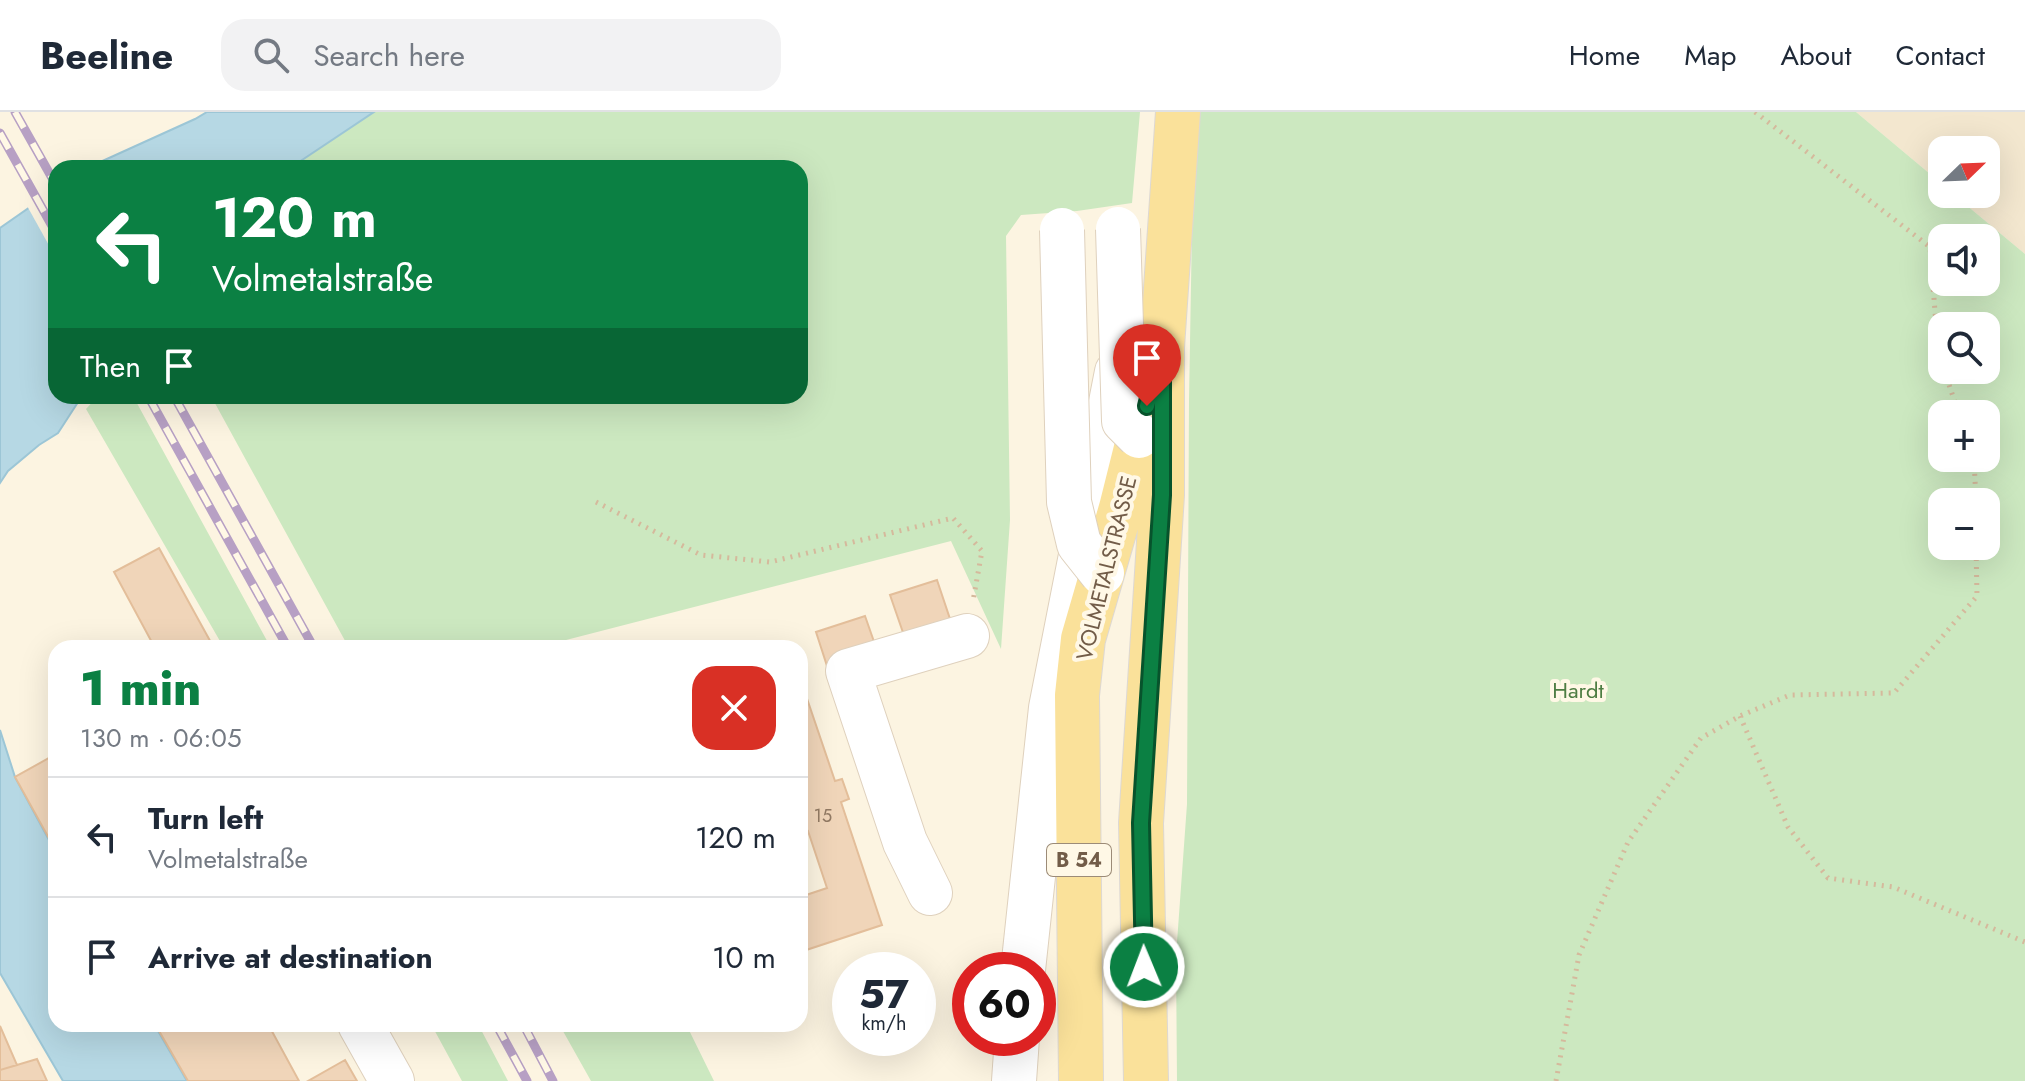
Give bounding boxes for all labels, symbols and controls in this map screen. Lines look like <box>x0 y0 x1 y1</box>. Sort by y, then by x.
search box <box>221 19 781 91</box>
text: Beeline <box>40 28 173 83</box>
icon: search <box>249 33 293 77</box>
text: Search here <box>313 34 465 77</box>
text: Home <box>1569 35 1640 76</box>
text: Map <box>1684 35 1736 76</box>
text: About <box>1780 35 1852 76</box>
text: Contact <box>1896 35 1985 76</box>
north arrow <box>1928 136 2000 208</box>
map controls <box>1928 136 2000 560</box>
text: 120 m <box>212 177 377 258</box>
icon: left <box>80 192 184 296</box>
button: sound <box>1928 224 2000 296</box>
text: Volmetalstraße <box>212 252 433 304</box>
button: search <box>1928 312 2000 384</box>
pin <box>1113 324 1181 406</box>
icon: arrive <box>1125 336 1169 380</box>
icon: arrive <box>157 344 201 388</box>
text: Then <box>80 345 141 388</box>
button: + <box>1928 400 2000 472</box>
street label: VOLMETALSTRASSE <box>1068 472 1144 664</box>
button: − <box>1928 488 2000 560</box>
text: 1 min <box>80 654 201 723</box>
button: close <box>692 666 776 750</box>
park label: Hardt <box>1552 674 1605 706</box>
text: 130 m · 06:05 <box>80 719 242 757</box>
text: Turn left <box>148 797 263 840</box>
house number: 15 <box>814 803 832 829</box>
icon: left <box>80 815 124 859</box>
text: 120 m <box>695 816 776 859</box>
text: Volmetalstraße <box>148 840 308 878</box>
road number: B 54 <box>1047 844 1111 876</box>
position arrow <box>1102 925 1186 1009</box>
icon: arrive <box>80 935 124 979</box>
text: Arrive at destination <box>148 936 433 979</box>
text: 10 m <box>712 936 776 979</box>
speed limit sign: 60 <box>952 952 1056 1056</box>
text: 57 <box>859 965 909 1023</box>
text: km/h <box>861 1009 907 1038</box>

